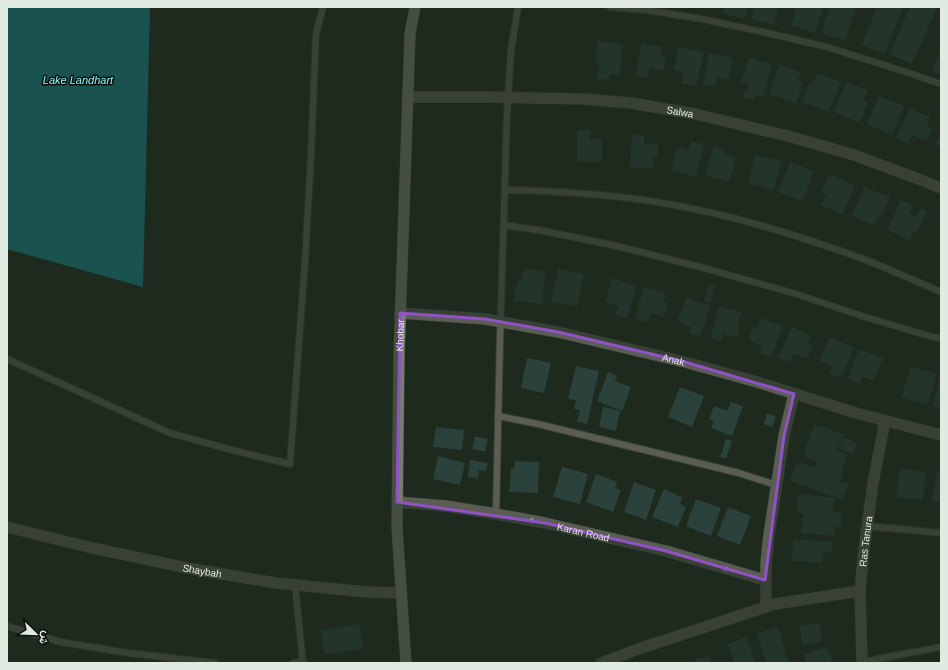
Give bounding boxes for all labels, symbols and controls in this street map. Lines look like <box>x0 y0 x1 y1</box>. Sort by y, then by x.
water label: Lake Landhart <box>43 74 114 86</box>
street label: Salwa <box>666 104 695 119</box>
street label: Khobar <box>394 318 406 352</box>
street label: Anak <box>661 351 687 367</box>
street label: Ras Tanura <box>857 515 874 567</box>
one-way arrow <box>528 517 540 523</box>
street label: Karan Road <box>556 520 611 543</box>
street label: Shaybah <box>182 562 223 579</box>
one-way arrow <box>722 566 734 572</box>
north arrow <box>16 614 56 654</box>
text: ش <box>36 629 53 646</box>

